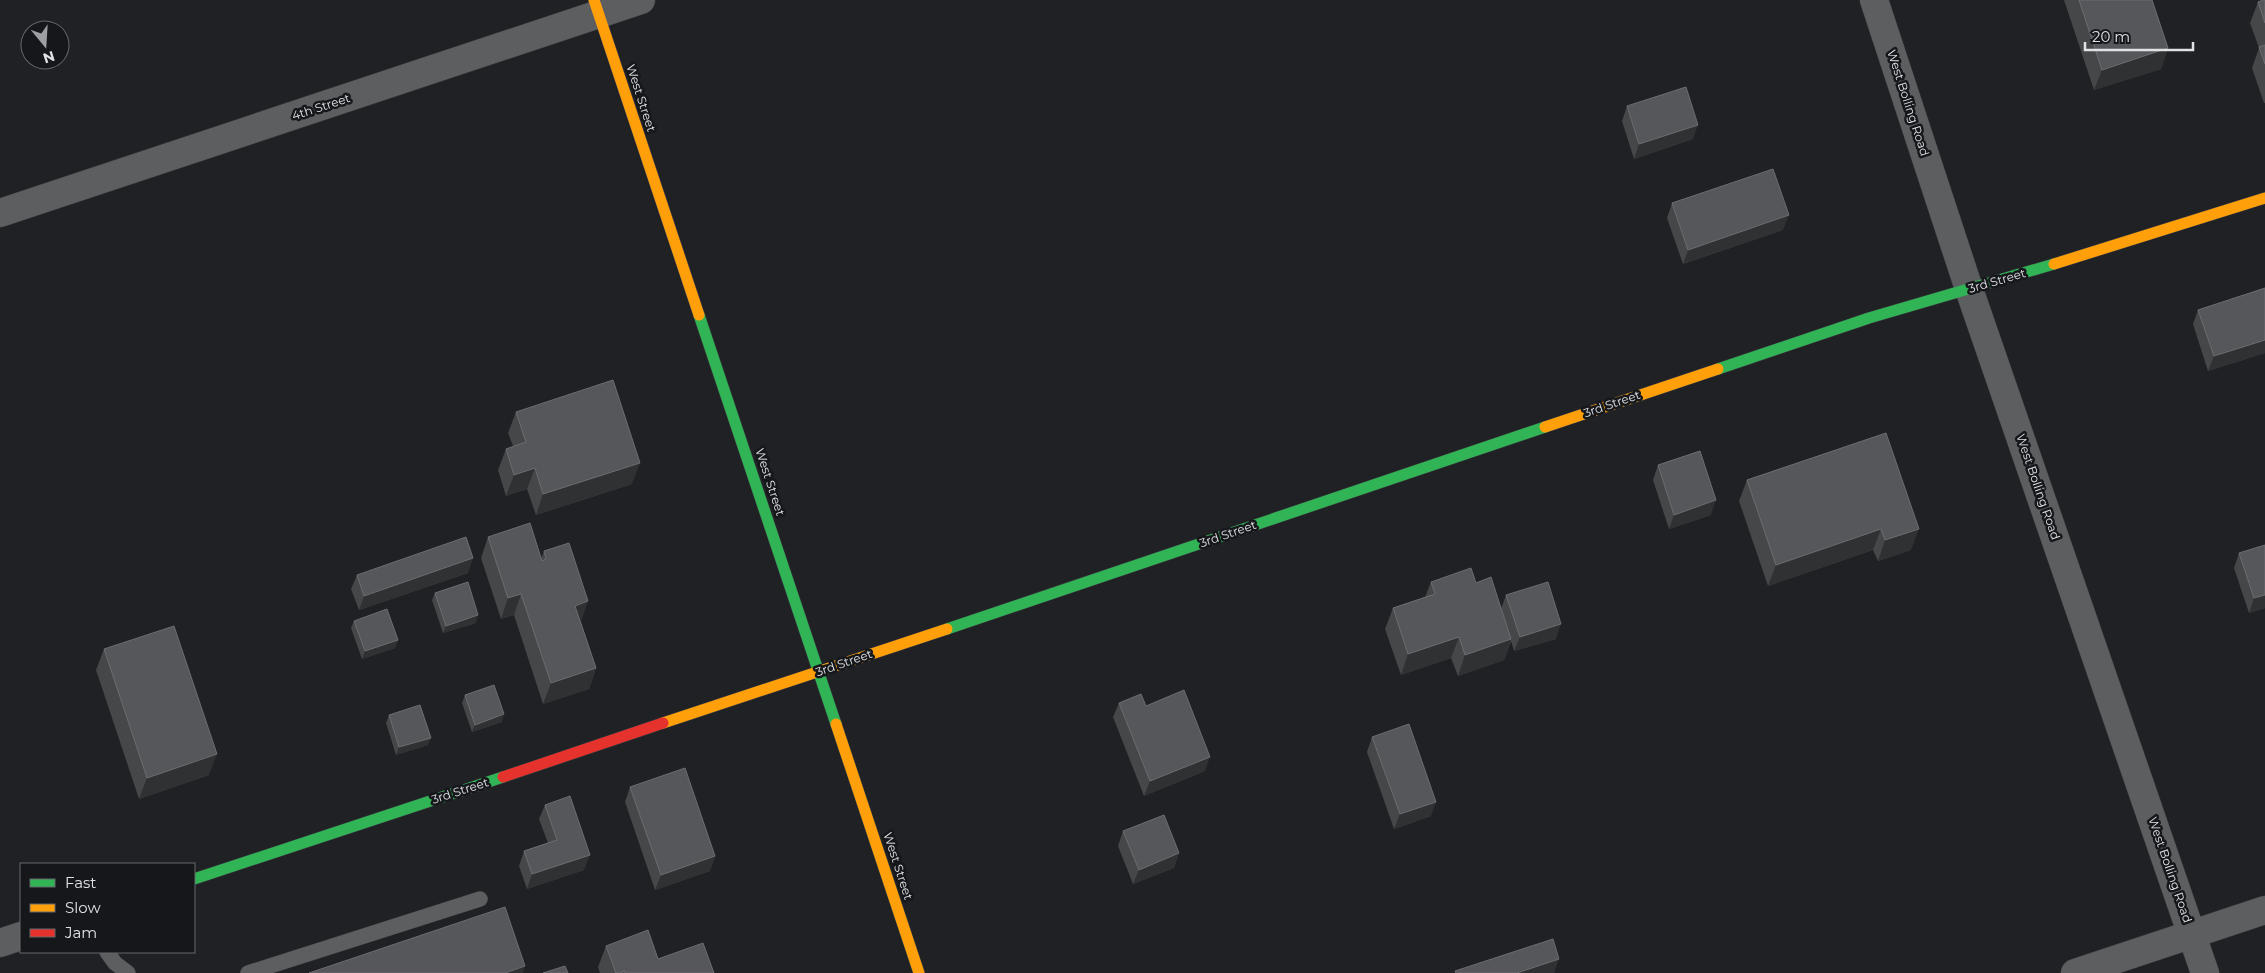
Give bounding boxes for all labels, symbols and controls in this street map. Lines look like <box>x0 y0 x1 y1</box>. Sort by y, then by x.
north arrow <box>20 20 70 70</box>
scale bar <box>2085 20 2192 52</box>
text: 20 m <box>2092 27 2130 46</box>
text: N <box>41 47 57 68</box>
street label: West Bolling Road <box>1884 48 1933 158</box>
street label: West Street <box>624 62 659 134</box>
street label: 4th Street <box>290 90 352 123</box>
street label: 3rd Street <box>1966 265 2027 296</box>
street label: 3rd Street <box>1582 387 1642 420</box>
street label: West Bolling Road <box>2013 432 2064 542</box>
street label: West Street <box>753 446 788 518</box>
street label: 3rd Street <box>1198 517 1258 550</box>
street label: 3rd Street <box>814 646 874 679</box>
street label: 3rd Street <box>429 774 490 807</box>
street label: West Bolling Road <box>2145 815 2196 925</box>
street label: West Street <box>881 830 916 902</box>
legend <box>20 863 195 953</box>
text: Fast <box>65 873 96 892</box>
text: Slow <box>65 898 101 917</box>
text: Jam <box>64 923 97 942</box>

